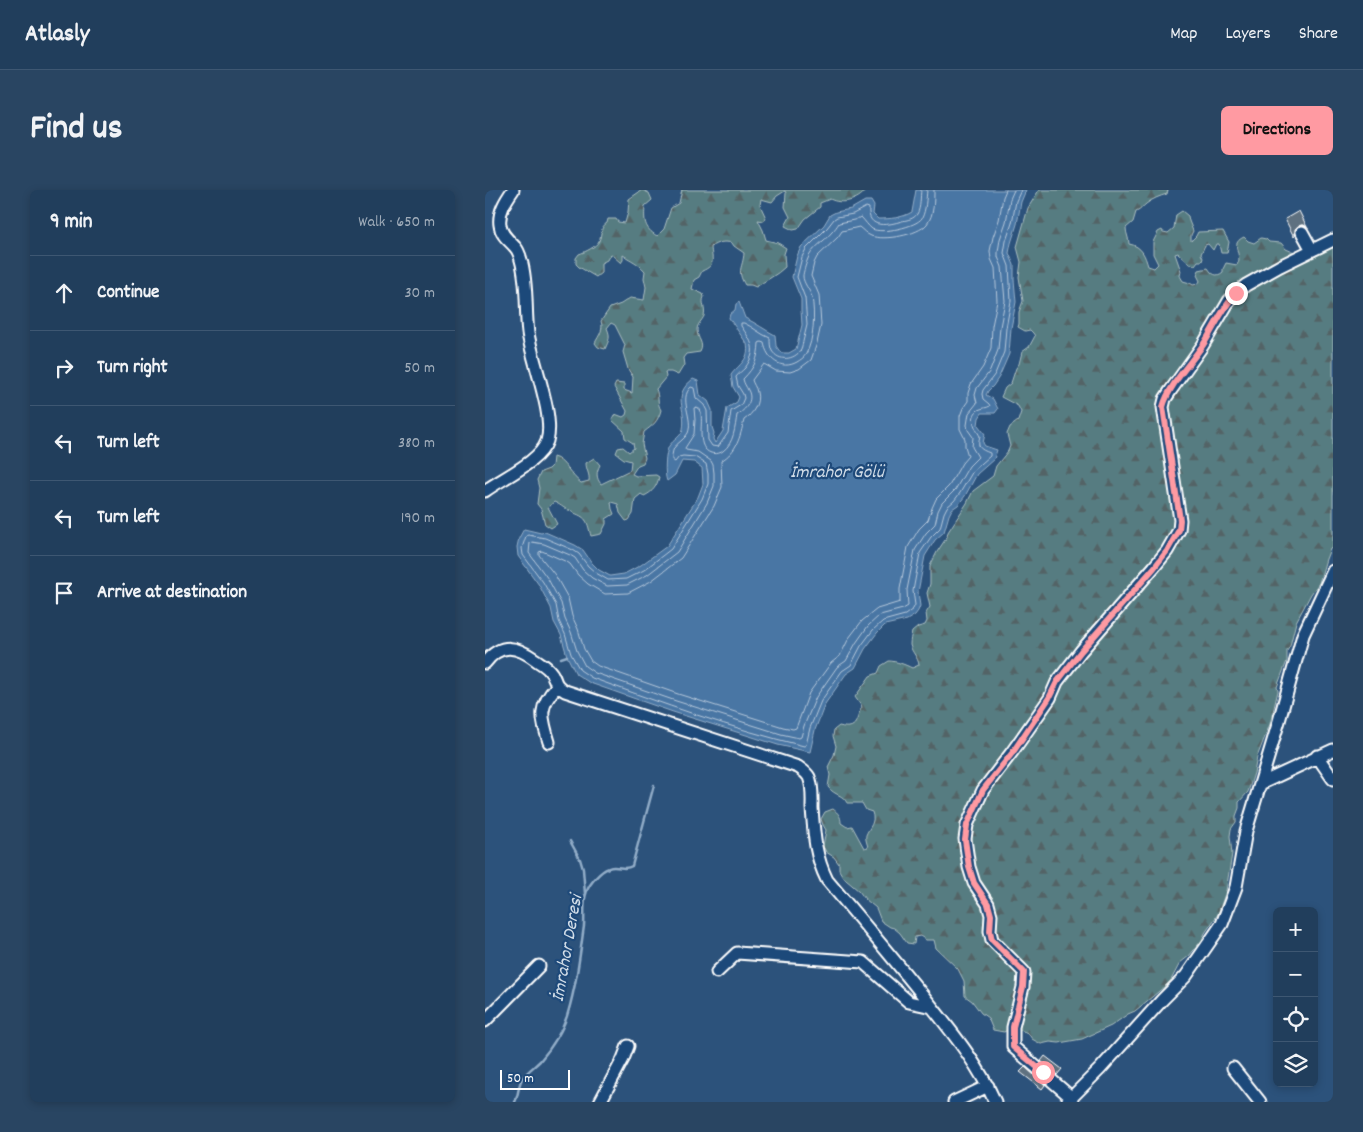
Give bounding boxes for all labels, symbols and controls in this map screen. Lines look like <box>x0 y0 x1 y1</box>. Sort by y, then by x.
text: Atlasly <box>25 18 89 52</box>
text: Map <box>1170 22 1197 47</box>
text: Layers <box>1225 22 1271 47</box>
text: Share <box>1299 22 1338 47</box>
text: Find us <box>30 105 122 155</box>
button: Directions <box>1221 106 1333 155</box>
text: 9 min <box>50 208 92 238</box>
text: Walk · 650 m <box>358 211 435 234</box>
icon: ahead <box>50 279 78 307</box>
text: Continue <box>97 280 159 307</box>
text: 30 m <box>405 282 435 305</box>
route end <box>1225 282 1248 305</box>
icon: right <box>50 354 78 382</box>
text: Turn right <box>97 355 168 382</box>
text: 50 m <box>404 357 435 380</box>
icon: left <box>50 429 78 457</box>
text: Turn left <box>97 430 160 457</box>
text: 380 m <box>398 432 435 455</box>
water label: İmrahor Gölü <box>790 460 886 487</box>
icon: left <box>50 504 78 532</box>
text: Turn left <box>97 505 160 532</box>
text: 190 m <box>401 507 435 530</box>
icon: arrive <box>50 579 78 607</box>
text: Arrive at destination <box>97 580 247 607</box>
water label: İmrahor Deresi <box>546 890 592 1004</box>
map controls <box>1273 907 1318 1087</box>
button: + <box>1273 907 1318 952</box>
button: − <box>1273 952 1318 997</box>
button: locate <box>1273 997 1318 1042</box>
button: layers <box>1273 1042 1318 1087</box>
route start <box>1032 1061 1055 1084</box>
scale bar <box>500 1067 570 1090</box>
text: 50 m <box>507 1069 534 1089</box>

